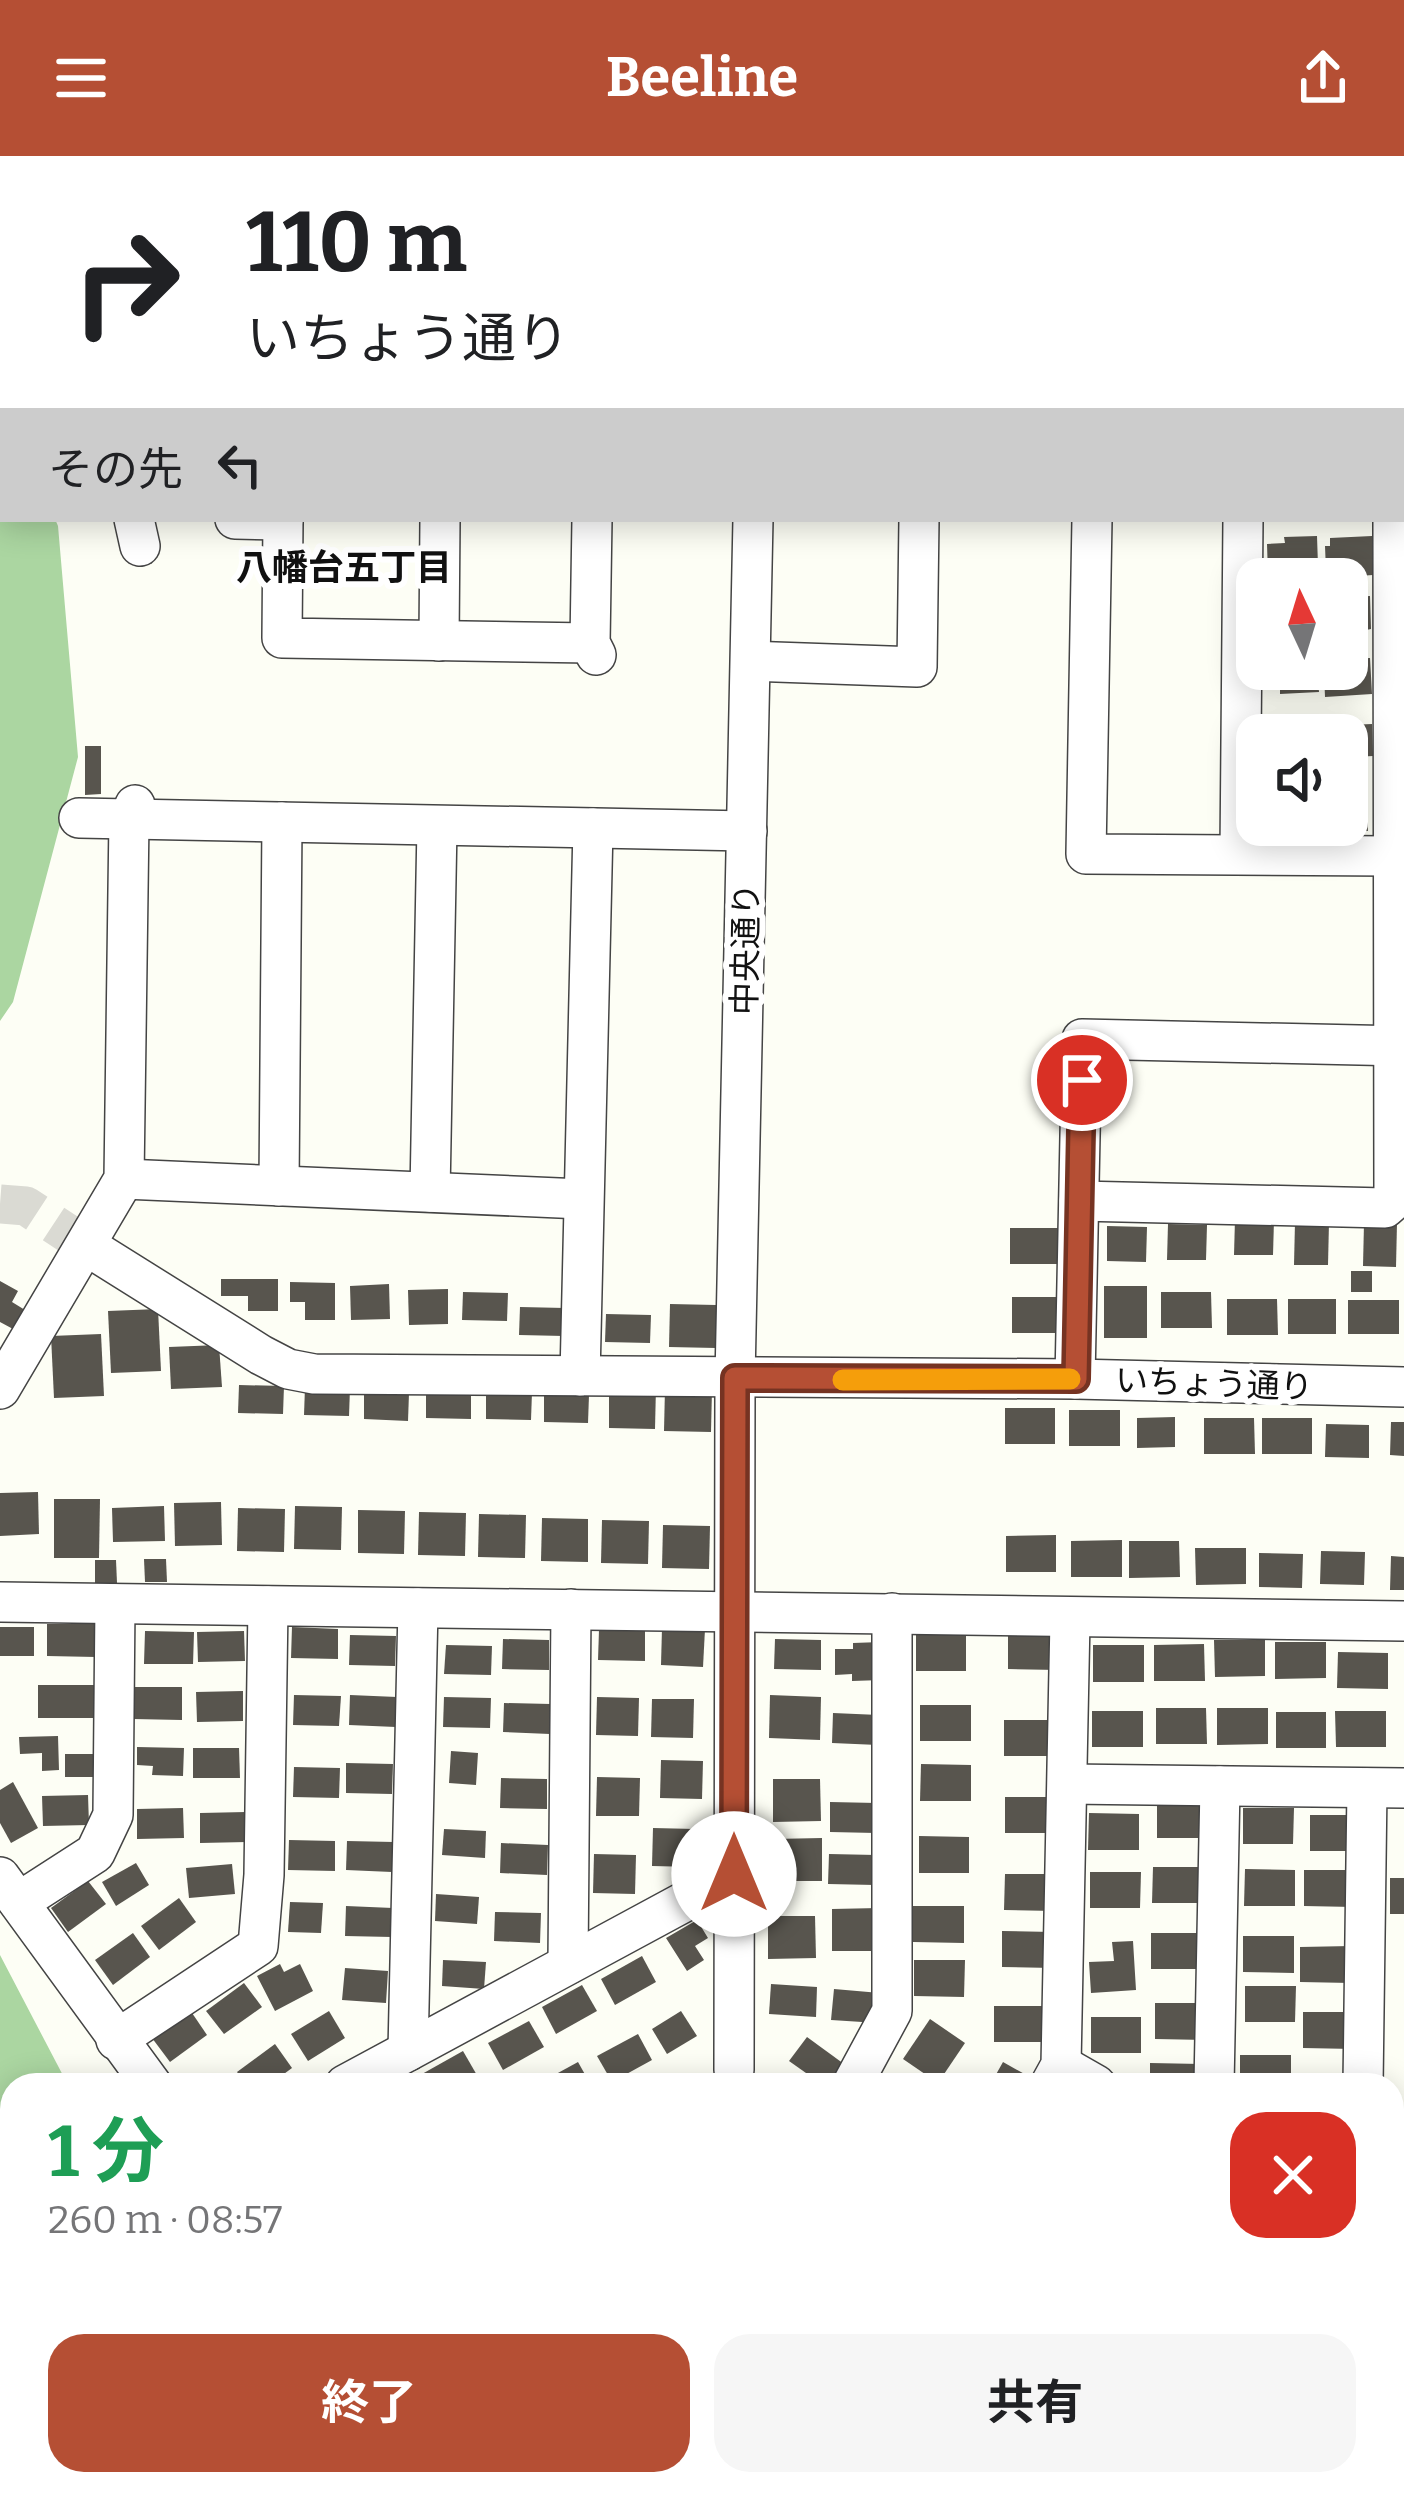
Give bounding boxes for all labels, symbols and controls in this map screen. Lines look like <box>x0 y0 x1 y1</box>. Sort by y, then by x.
icon: menu <box>48 45 114 111</box>
icon: share <box>1290 45 1356 111</box>
text: Beeline <box>606 46 798 110</box>
text: 110 m <box>246 192 467 293</box>
icon: right <box>48 204 204 360</box>
text: いちょう通り <box>246 307 570 371</box>
icon: left <box>207 432 273 498</box>
text: その先 <box>48 443 183 497</box>
district label: 八幡台五丁目 <box>236 546 452 590</box>
north arrow <box>1236 558 1368 690</box>
map controls <box>1236 558 1368 846</box>
button: sound <box>1236 714 1368 846</box>
street label: 中央通り <box>725 883 767 1015</box>
pin <box>1031 1029 1133 1131</box>
icon: arrive <box>1049 1047 1115 1113</box>
street label: いちょう通り <box>1114 1361 1314 1407</box>
position arrow <box>671 1811 797 1937</box>
text: 1 分 <box>48 2109 164 2195</box>
button: close <box>1230 2112 1356 2238</box>
text: 260 m · 08:57 <box>48 2197 282 2243</box>
button: 終了 <box>48 2334 690 2472</box>
button: 共有 <box>714 2334 1356 2472</box>

